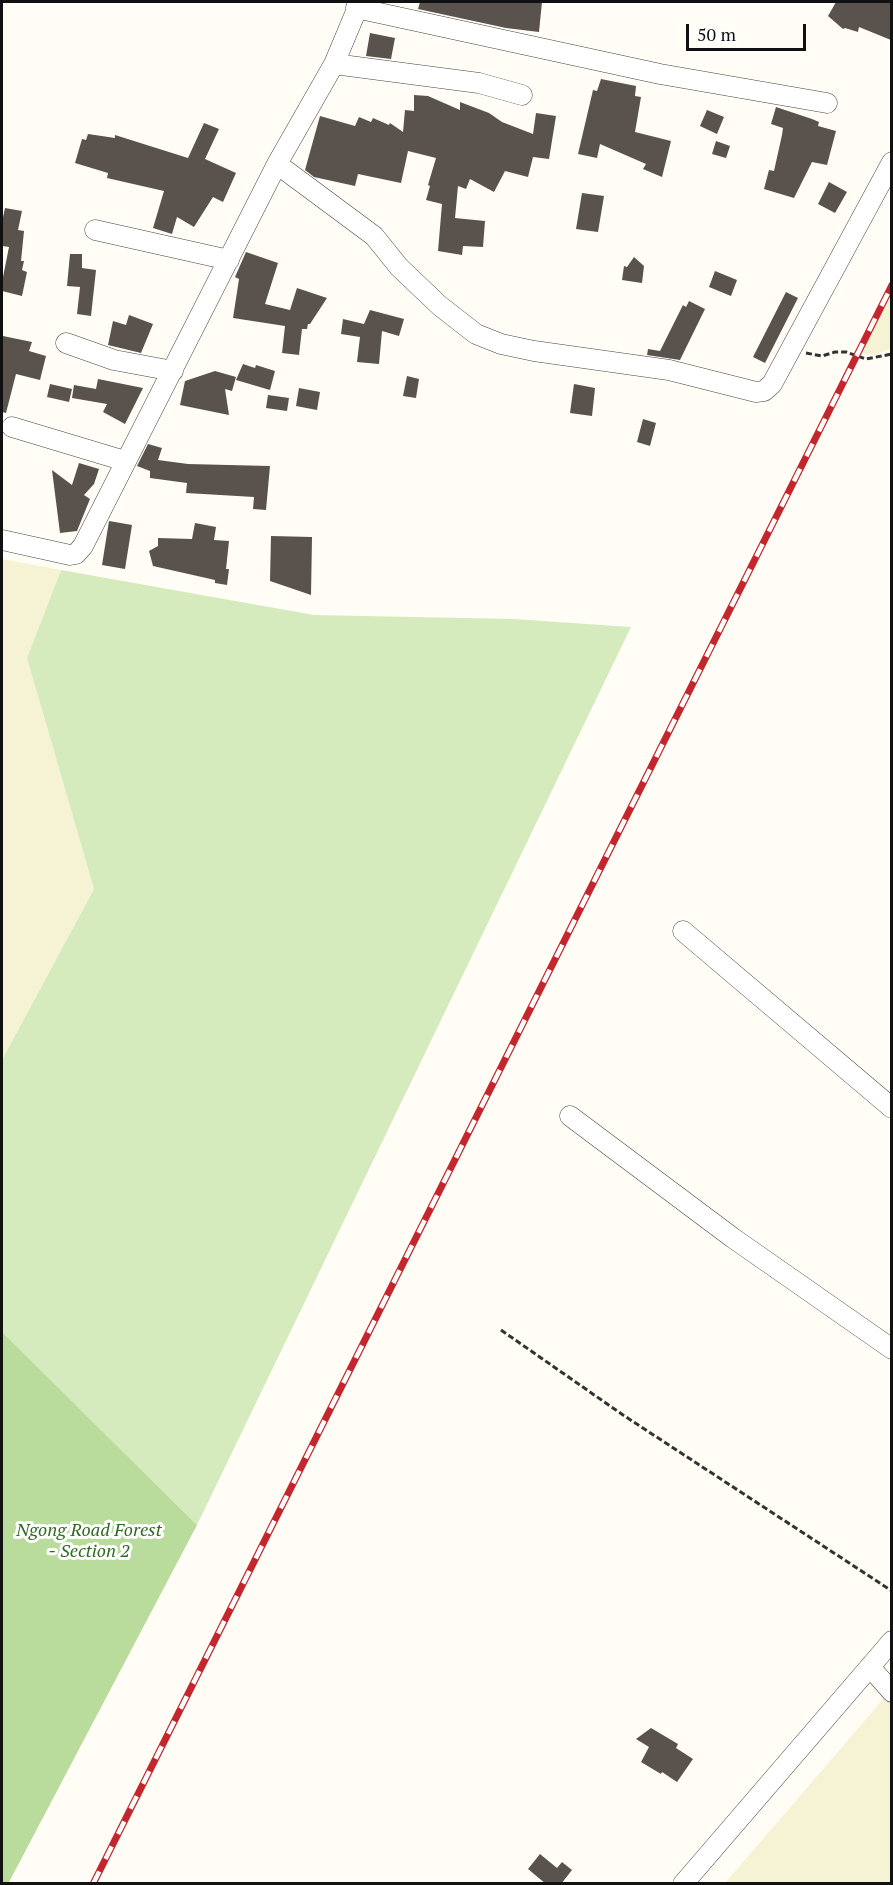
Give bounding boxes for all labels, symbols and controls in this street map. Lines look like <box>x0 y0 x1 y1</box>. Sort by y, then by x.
scale bar <box>689 12 809 50</box>
text: 50 m <box>697 22 736 46</box>
park label: Ngong Road Forest - Section 2 <box>16 1520 162 1562</box>

